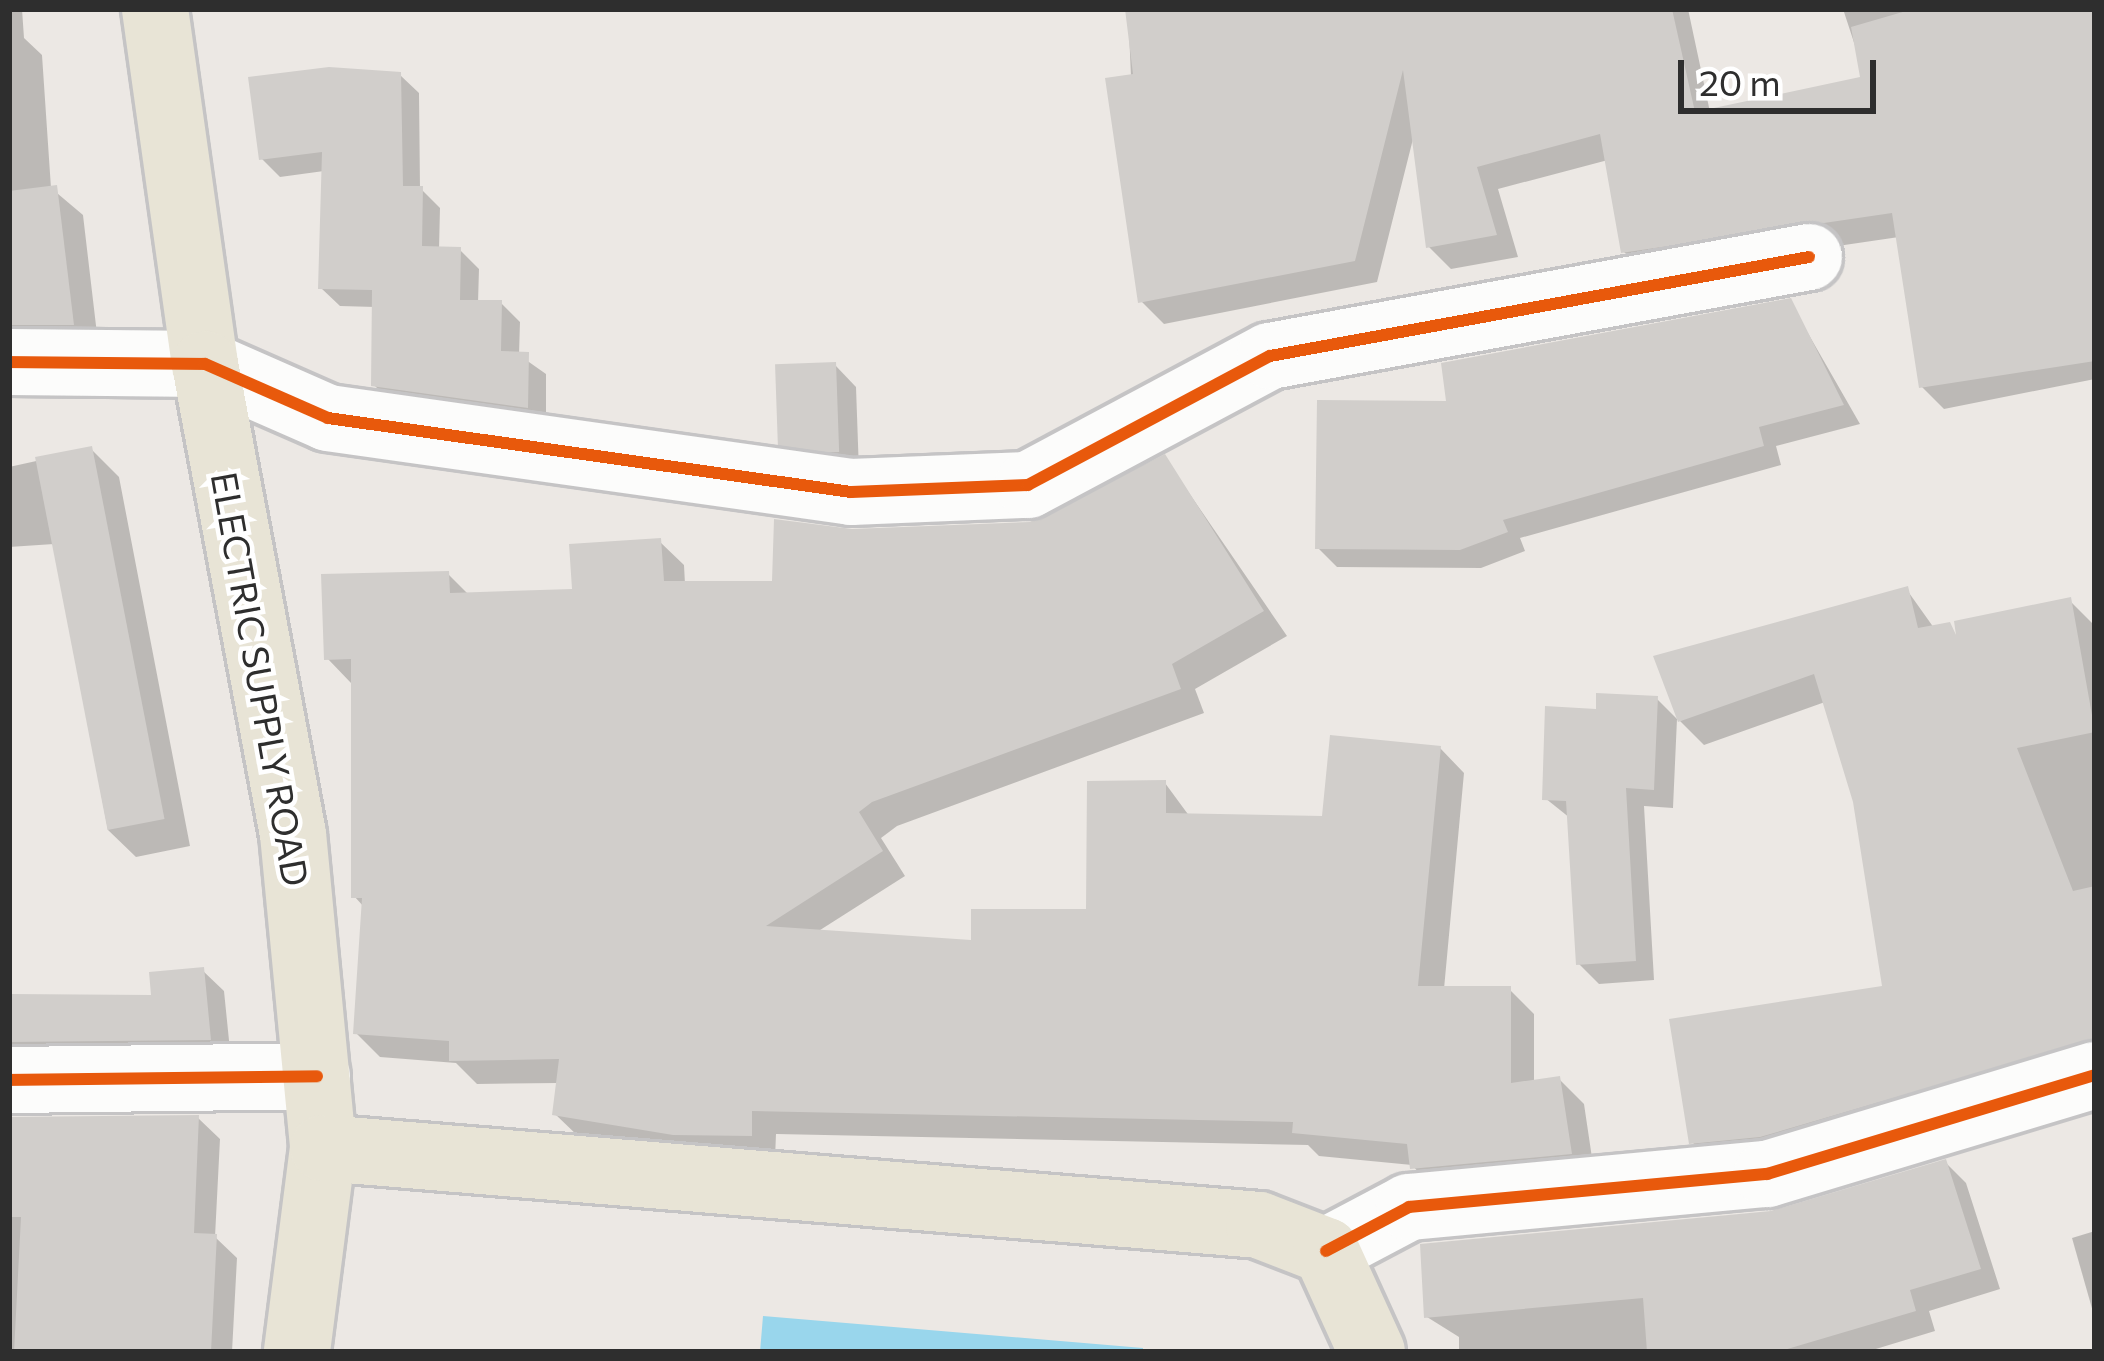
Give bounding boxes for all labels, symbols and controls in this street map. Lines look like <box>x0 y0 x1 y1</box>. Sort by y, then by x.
scale bar <box>1684 36 1882 110</box>
text: 20 m <box>1699 59 1781 103</box>
street label: ELECTRIC SUPPLY ROAD <box>203 469 319 889</box>

